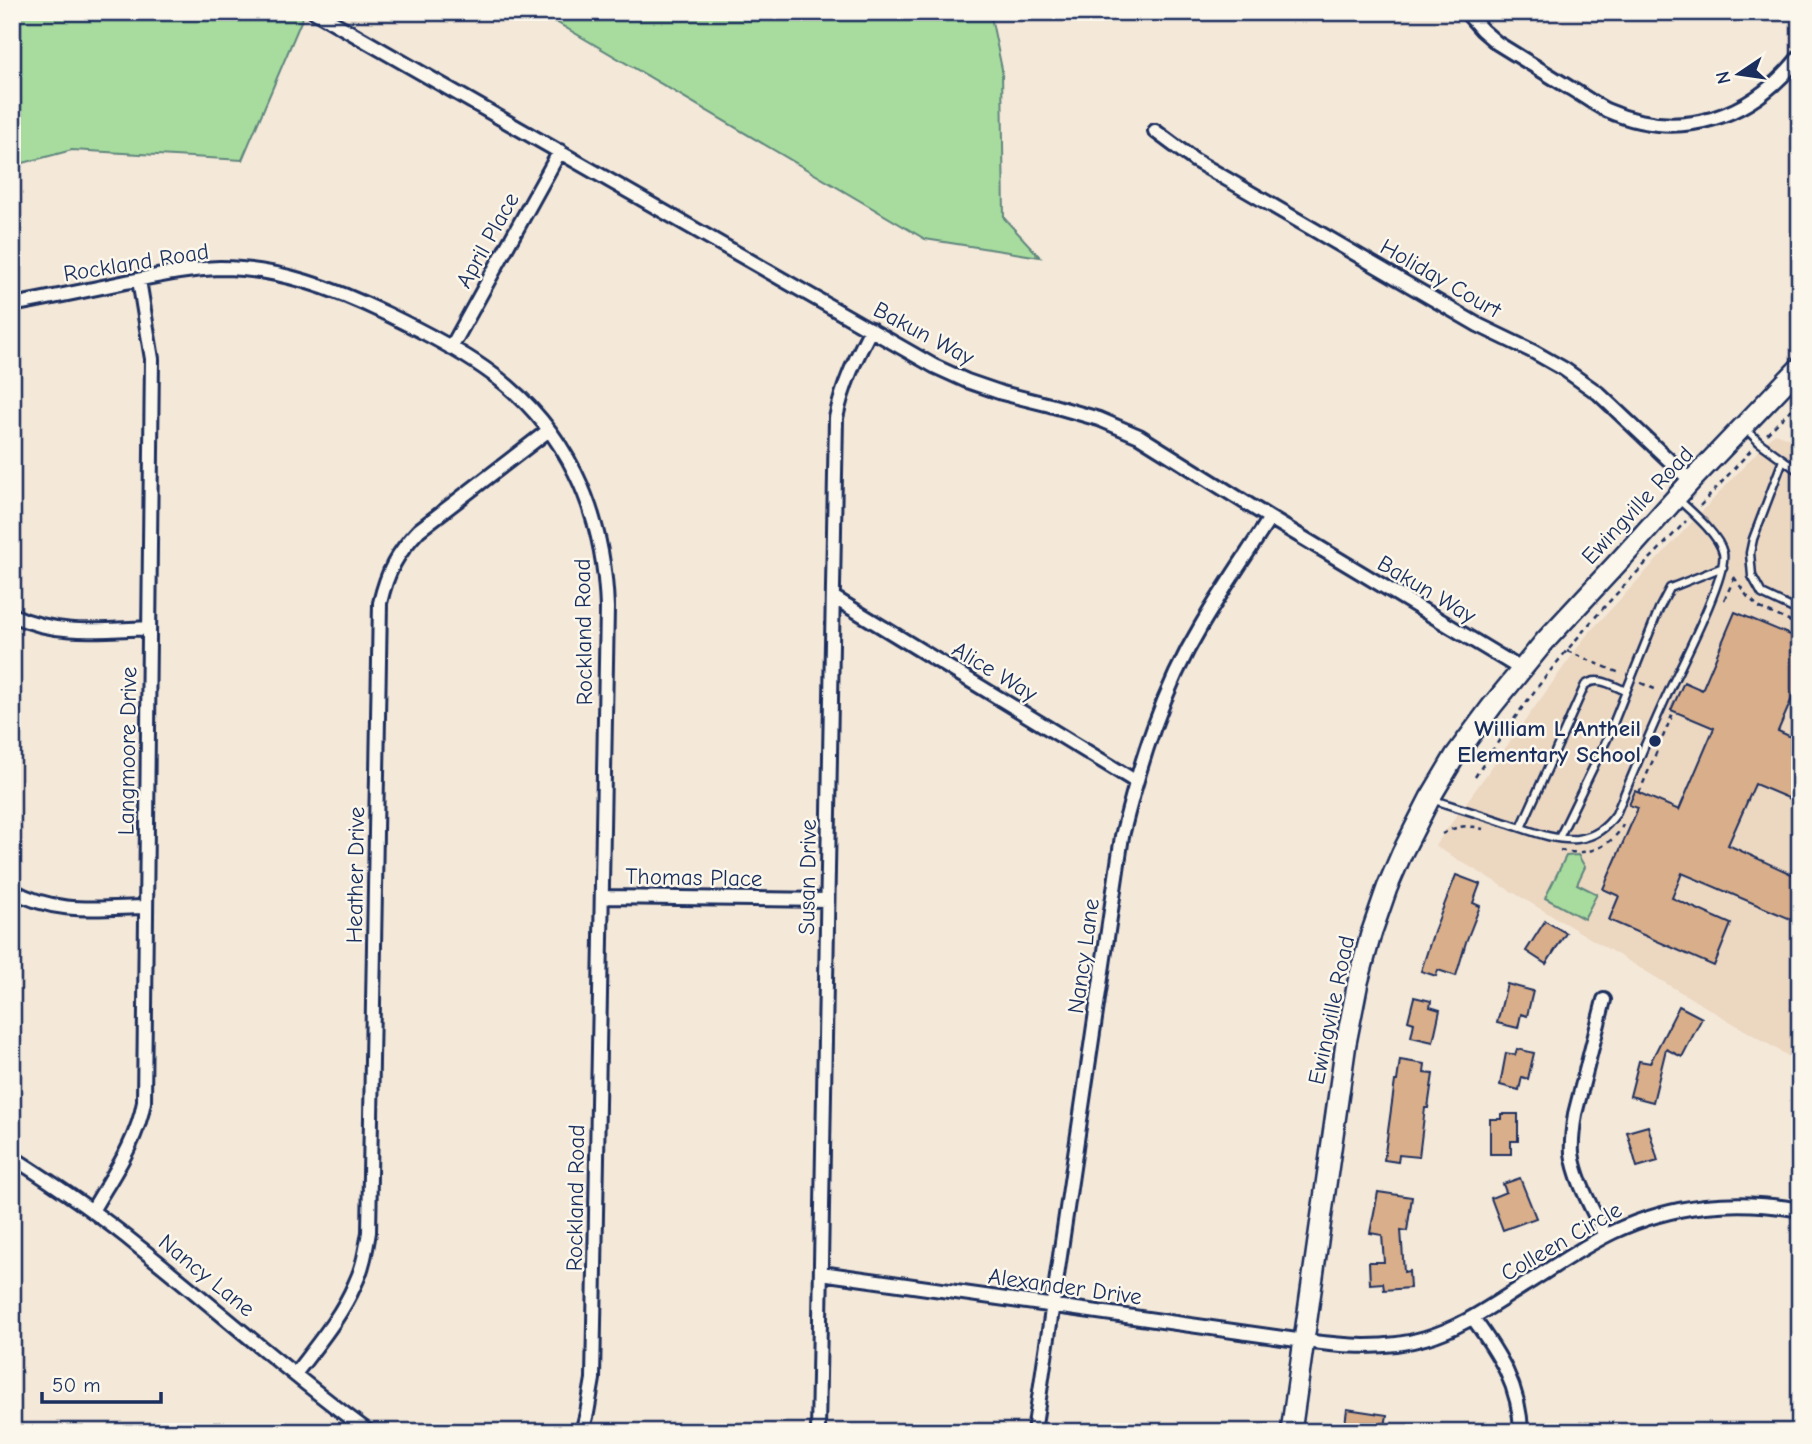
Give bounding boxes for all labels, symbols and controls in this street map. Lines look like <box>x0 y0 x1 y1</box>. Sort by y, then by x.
north arrow <box>1703 38 1773 108</box>
text: N <box>1711 69 1736 86</box>
street label: April Place <box>450 188 525 293</box>
street label: Holiday Court <box>1376 233 1507 325</box>
street label: Rockland Road <box>61 238 211 287</box>
street label: Bakun Way <box>869 296 979 372</box>
street label: Ewingville Road <box>1576 441 1699 570</box>
street label: Bakun Way <box>1373 550 1481 630</box>
street label: Rockland Road <box>569 558 598 706</box>
street label: Alice Way <box>947 636 1043 708</box>
street label: Langmoore Drive <box>113 666 142 836</box>
place label: William L Antheil Elementary School <box>1457 715 1641 768</box>
marker: William L Antheil Elementary School <box>1647 733 1663 749</box>
street label: Heather Drive <box>341 806 370 944</box>
street label: Susan Drive <box>793 819 822 935</box>
street label: Thomas Place <box>625 863 763 892</box>
street label: Nancy Lane <box>1062 897 1105 1015</box>
street label: Ewingville Road <box>1303 933 1360 1087</box>
street label: Rockland Road <box>561 1124 590 1272</box>
street label: Colleen Circle <box>1496 1196 1627 1287</box>
street label: Nancy Lane <box>153 1228 260 1322</box>
street label: Alexander Drive <box>986 1262 1144 1311</box>
scale bar <box>42 1360 161 1404</box>
text: 50 m <box>52 1373 101 1397</box>

